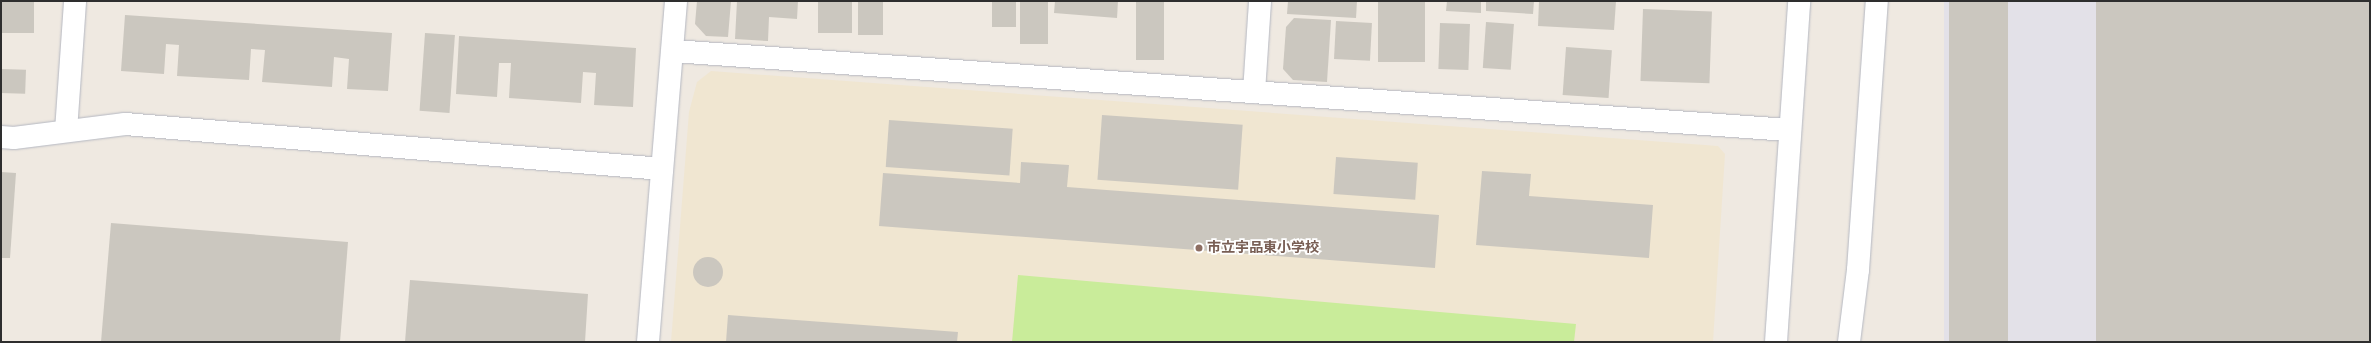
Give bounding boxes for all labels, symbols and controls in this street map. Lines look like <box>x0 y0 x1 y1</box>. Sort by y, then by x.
place label: 市立宇品東小学校 <box>1207 240 1319 256</box>
marker: 市立宇品東小学校 <box>1194 243 1204 253</box>

